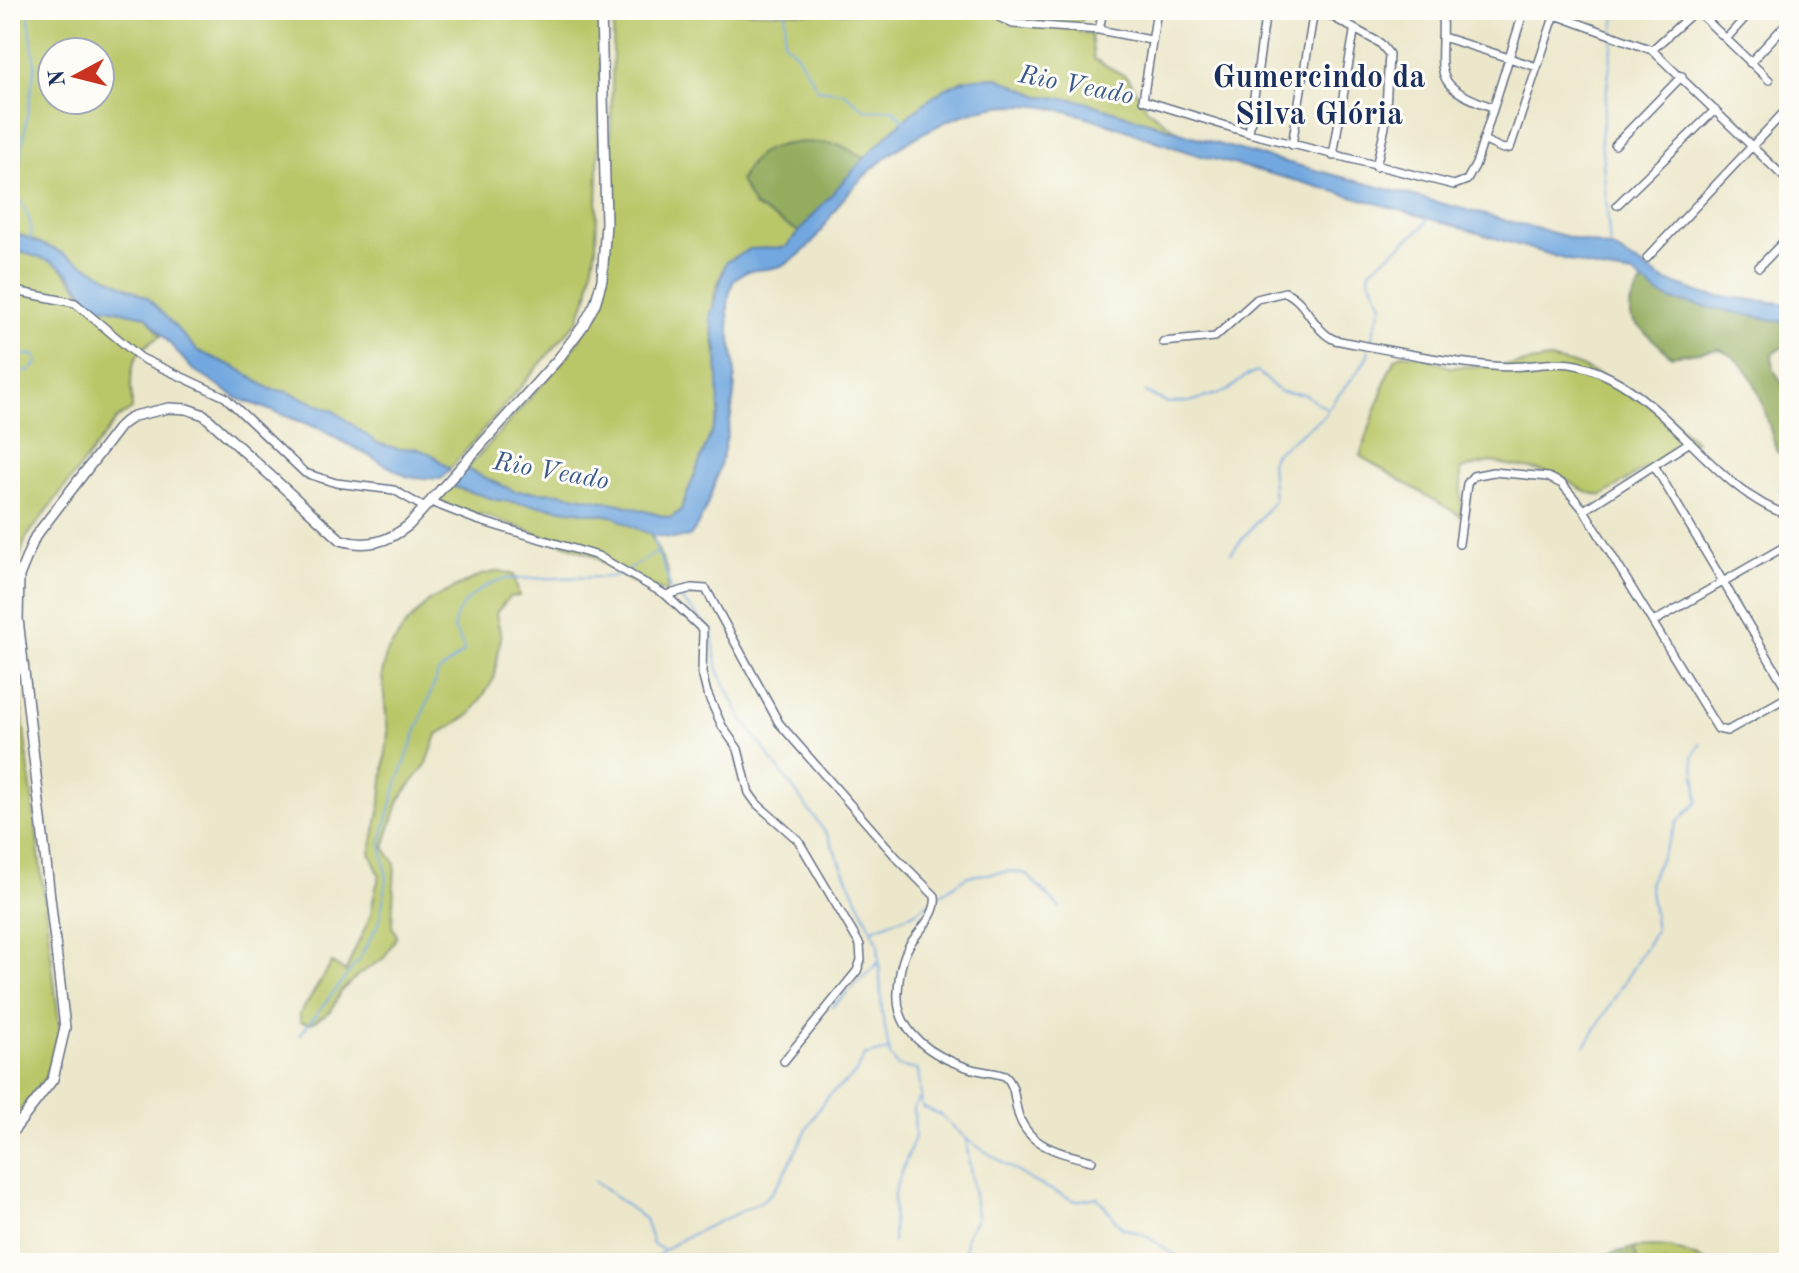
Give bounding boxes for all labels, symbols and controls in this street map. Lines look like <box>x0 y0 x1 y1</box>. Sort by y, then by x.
north arrow <box>36 36 116 116</box>
water label: Rio Veado <box>1015 62 1136 110</box>
district label: Gumercindo da Silva Glória <box>1212 63 1426 132</box>
text: N <box>46 68 70 88</box>
water label: Rio Veado <box>490 449 611 495</box>

